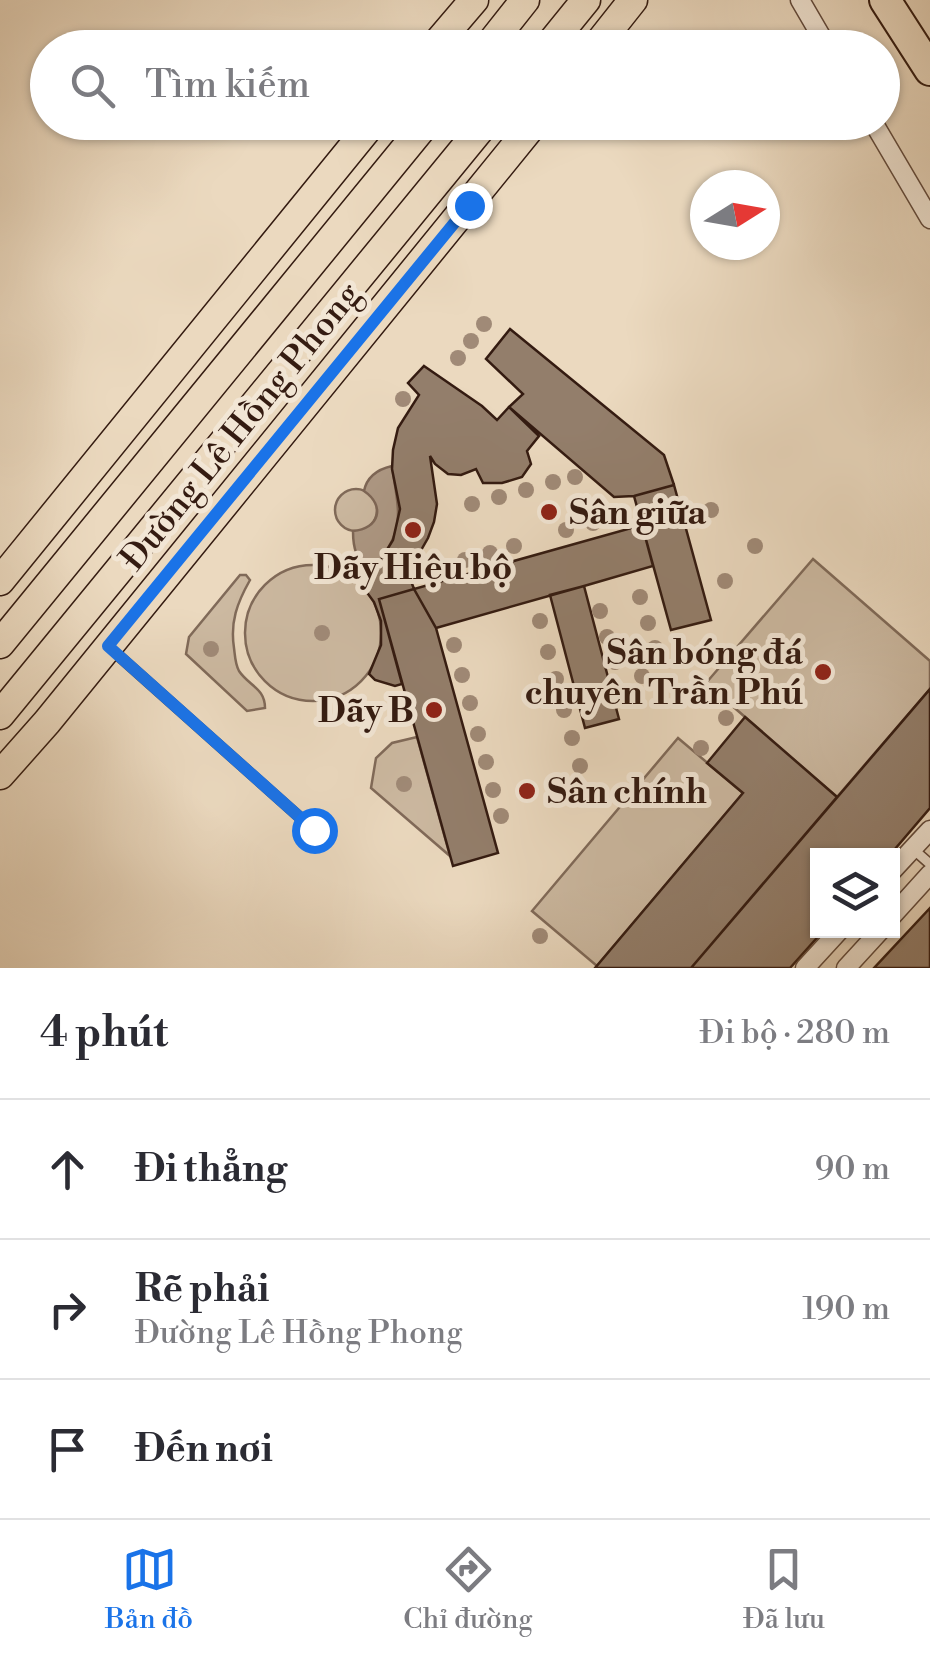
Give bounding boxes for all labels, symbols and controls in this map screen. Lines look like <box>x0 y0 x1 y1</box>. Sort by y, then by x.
search box <box>30 30 900 140</box>
icon: search <box>65 58 120 113</box>
text: Tìm kiếm <box>145 62 310 109</box>
north arrow <box>690 170 780 260</box>
route end <box>447 183 493 229</box>
street label: Đường Lê Hồng Phong <box>112 274 371 580</box>
place label: Sân giữa <box>569 492 707 535</box>
marker: Sân giữa <box>538 501 560 523</box>
marker: Dãy Hiệu bộ <box>402 519 424 541</box>
place label: Dãy Hiệu bộ <box>314 547 512 590</box>
place label: Sân bóng đá chuyên Trần Phú <box>525 632 804 715</box>
marker: Sân bóng đá chuyên Trần Phú <box>812 661 834 683</box>
place label: Dãy B <box>318 690 414 733</box>
marker: Dãy B <box>423 699 445 721</box>
place label: Sân chính <box>547 771 707 814</box>
marker: Sân chính <box>516 780 538 802</box>
route start <box>292 808 338 854</box>
map controls <box>810 848 900 938</box>
button: layers <box>810 848 900 938</box>
text: 4 phút <box>40 1007 168 1060</box>
text: Đi bộ · 280 m <box>700 1013 890 1053</box>
icon: ahead <box>40 1142 95 1197</box>
text: Đi thẳng <box>135 1146 287 1193</box>
text: 90 m <box>815 1149 890 1189</box>
text: Rẽ phải <box>135 1266 269 1313</box>
icon: right <box>40 1282 95 1337</box>
text: 190 m <box>802 1289 890 1329</box>
text: Đường Lê Hồng Phong <box>135 1313 463 1353</box>
icon: arrive <box>40 1422 95 1477</box>
text: Đến nơi <box>135 1426 273 1473</box>
tab: Bản đồ <box>105 1542 193 1637</box>
tab: Chỉ đường <box>403 1542 533 1637</box>
tab: Đã lưu <box>743 1542 825 1637</box>

